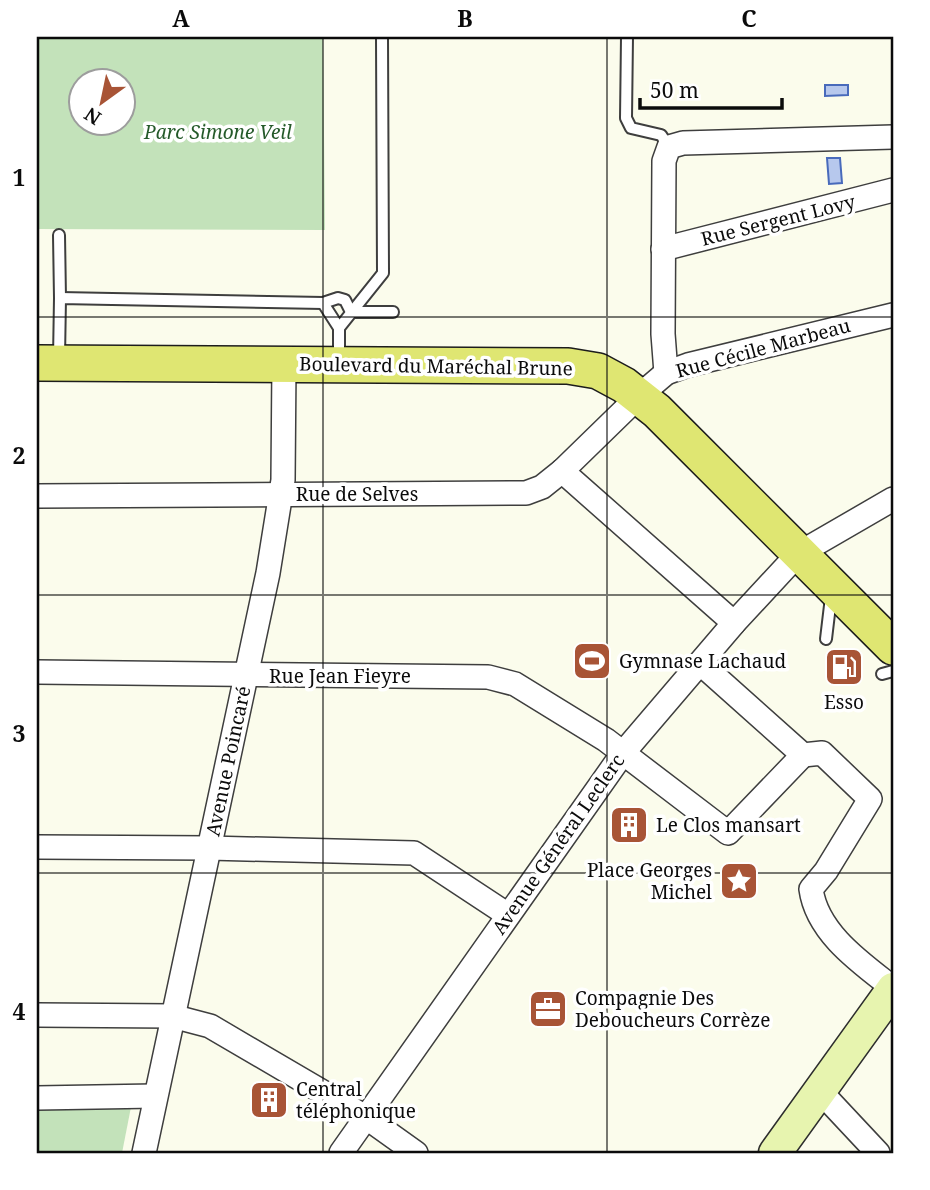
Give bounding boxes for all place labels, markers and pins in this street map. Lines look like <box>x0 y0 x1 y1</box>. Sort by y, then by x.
sports icon: Gymnase Lachaud <box>571 640 613 682</box>
fuel station icon: Esso <box>823 646 865 688</box>
place label: Gymnase Lachaud <box>619 648 787 674</box>
place label: Esso <box>824 689 864 715</box>
building icon: Le Clos mansart <box>608 804 650 846</box>
place label: Le Clos mansart <box>656 812 801 838</box>
place label: Place Georges Michel <box>587 857 712 905</box>
place icon: Place Georges Michel <box>718 860 760 902</box>
place label: Compagnie Des Deboucheurs Corrèze <box>575 985 770 1033</box>
office icon: Compagnie Des Deboucheurs Corrèze <box>527 988 569 1030</box>
place label: Central téléphonique <box>296 1076 416 1124</box>
building icon: Central téléphonique <box>248 1079 290 1121</box>

